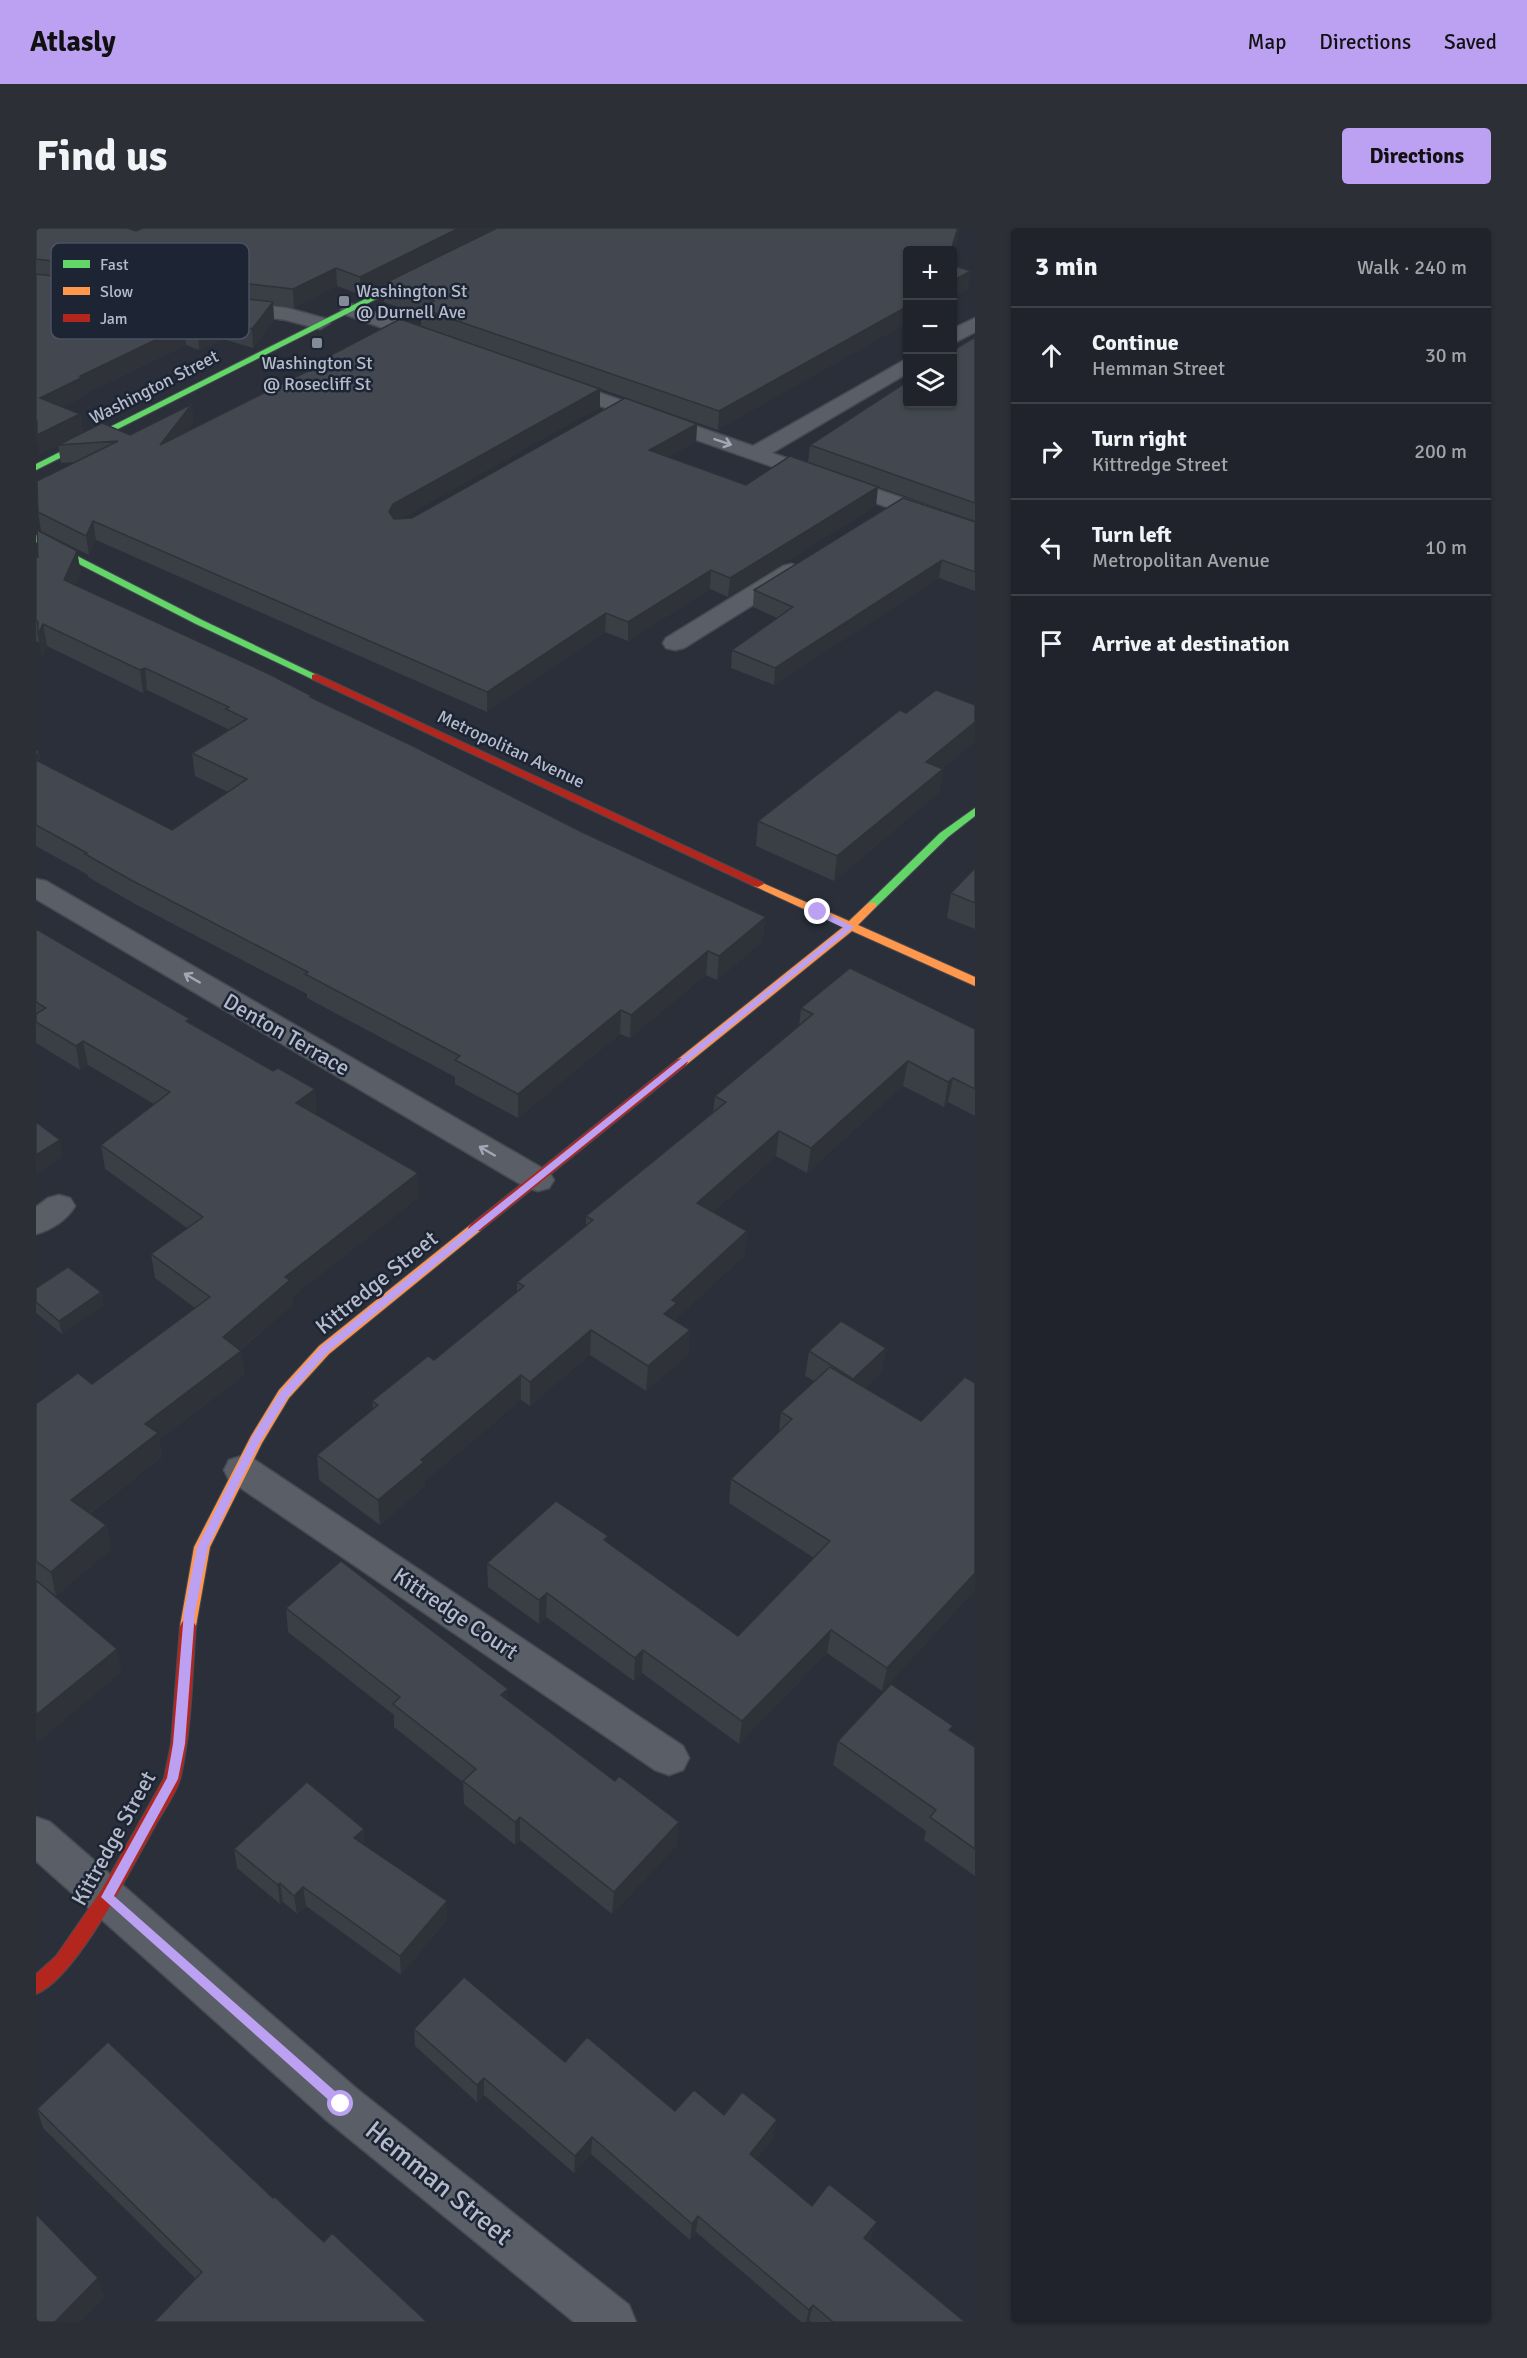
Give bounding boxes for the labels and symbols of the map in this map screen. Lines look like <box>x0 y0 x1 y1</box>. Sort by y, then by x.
legend <box>51 243 249 339</box>
text: Fast <box>100 255 129 275</box>
place label: Washington St @ Durnell Ave <box>356 280 467 323</box>
text: Slow <box>100 282 134 302</box>
marker: Washington St @ Durnell Ave <box>337 294 351 308</box>
text: Jam <box>100 309 128 329</box>
marker: Washington St @ Rosecliff St <box>310 336 324 350</box>
street label: Washington Street <box>86 345 222 429</box>
place label: Washington St @ Rosecliff St <box>261 352 373 395</box>
one-way arrow <box>713 437 732 448</box>
street label: Metropolitan Avenue <box>434 705 588 793</box>
route end <box>804 898 830 924</box>
one-way arrow <box>184 972 201 984</box>
street label: Denton Terrace <box>219 987 355 1081</box>
one-way arrow <box>479 1145 496 1157</box>
street label: Kittredge Street <box>310 1225 443 1340</box>
street label: Kittredge Court <box>388 1562 524 1665</box>
street label: Kittredge Street <box>65 1766 162 1910</box>
route start <box>327 2090 353 2116</box>
street label: Hemman Street <box>359 2114 519 2253</box>

